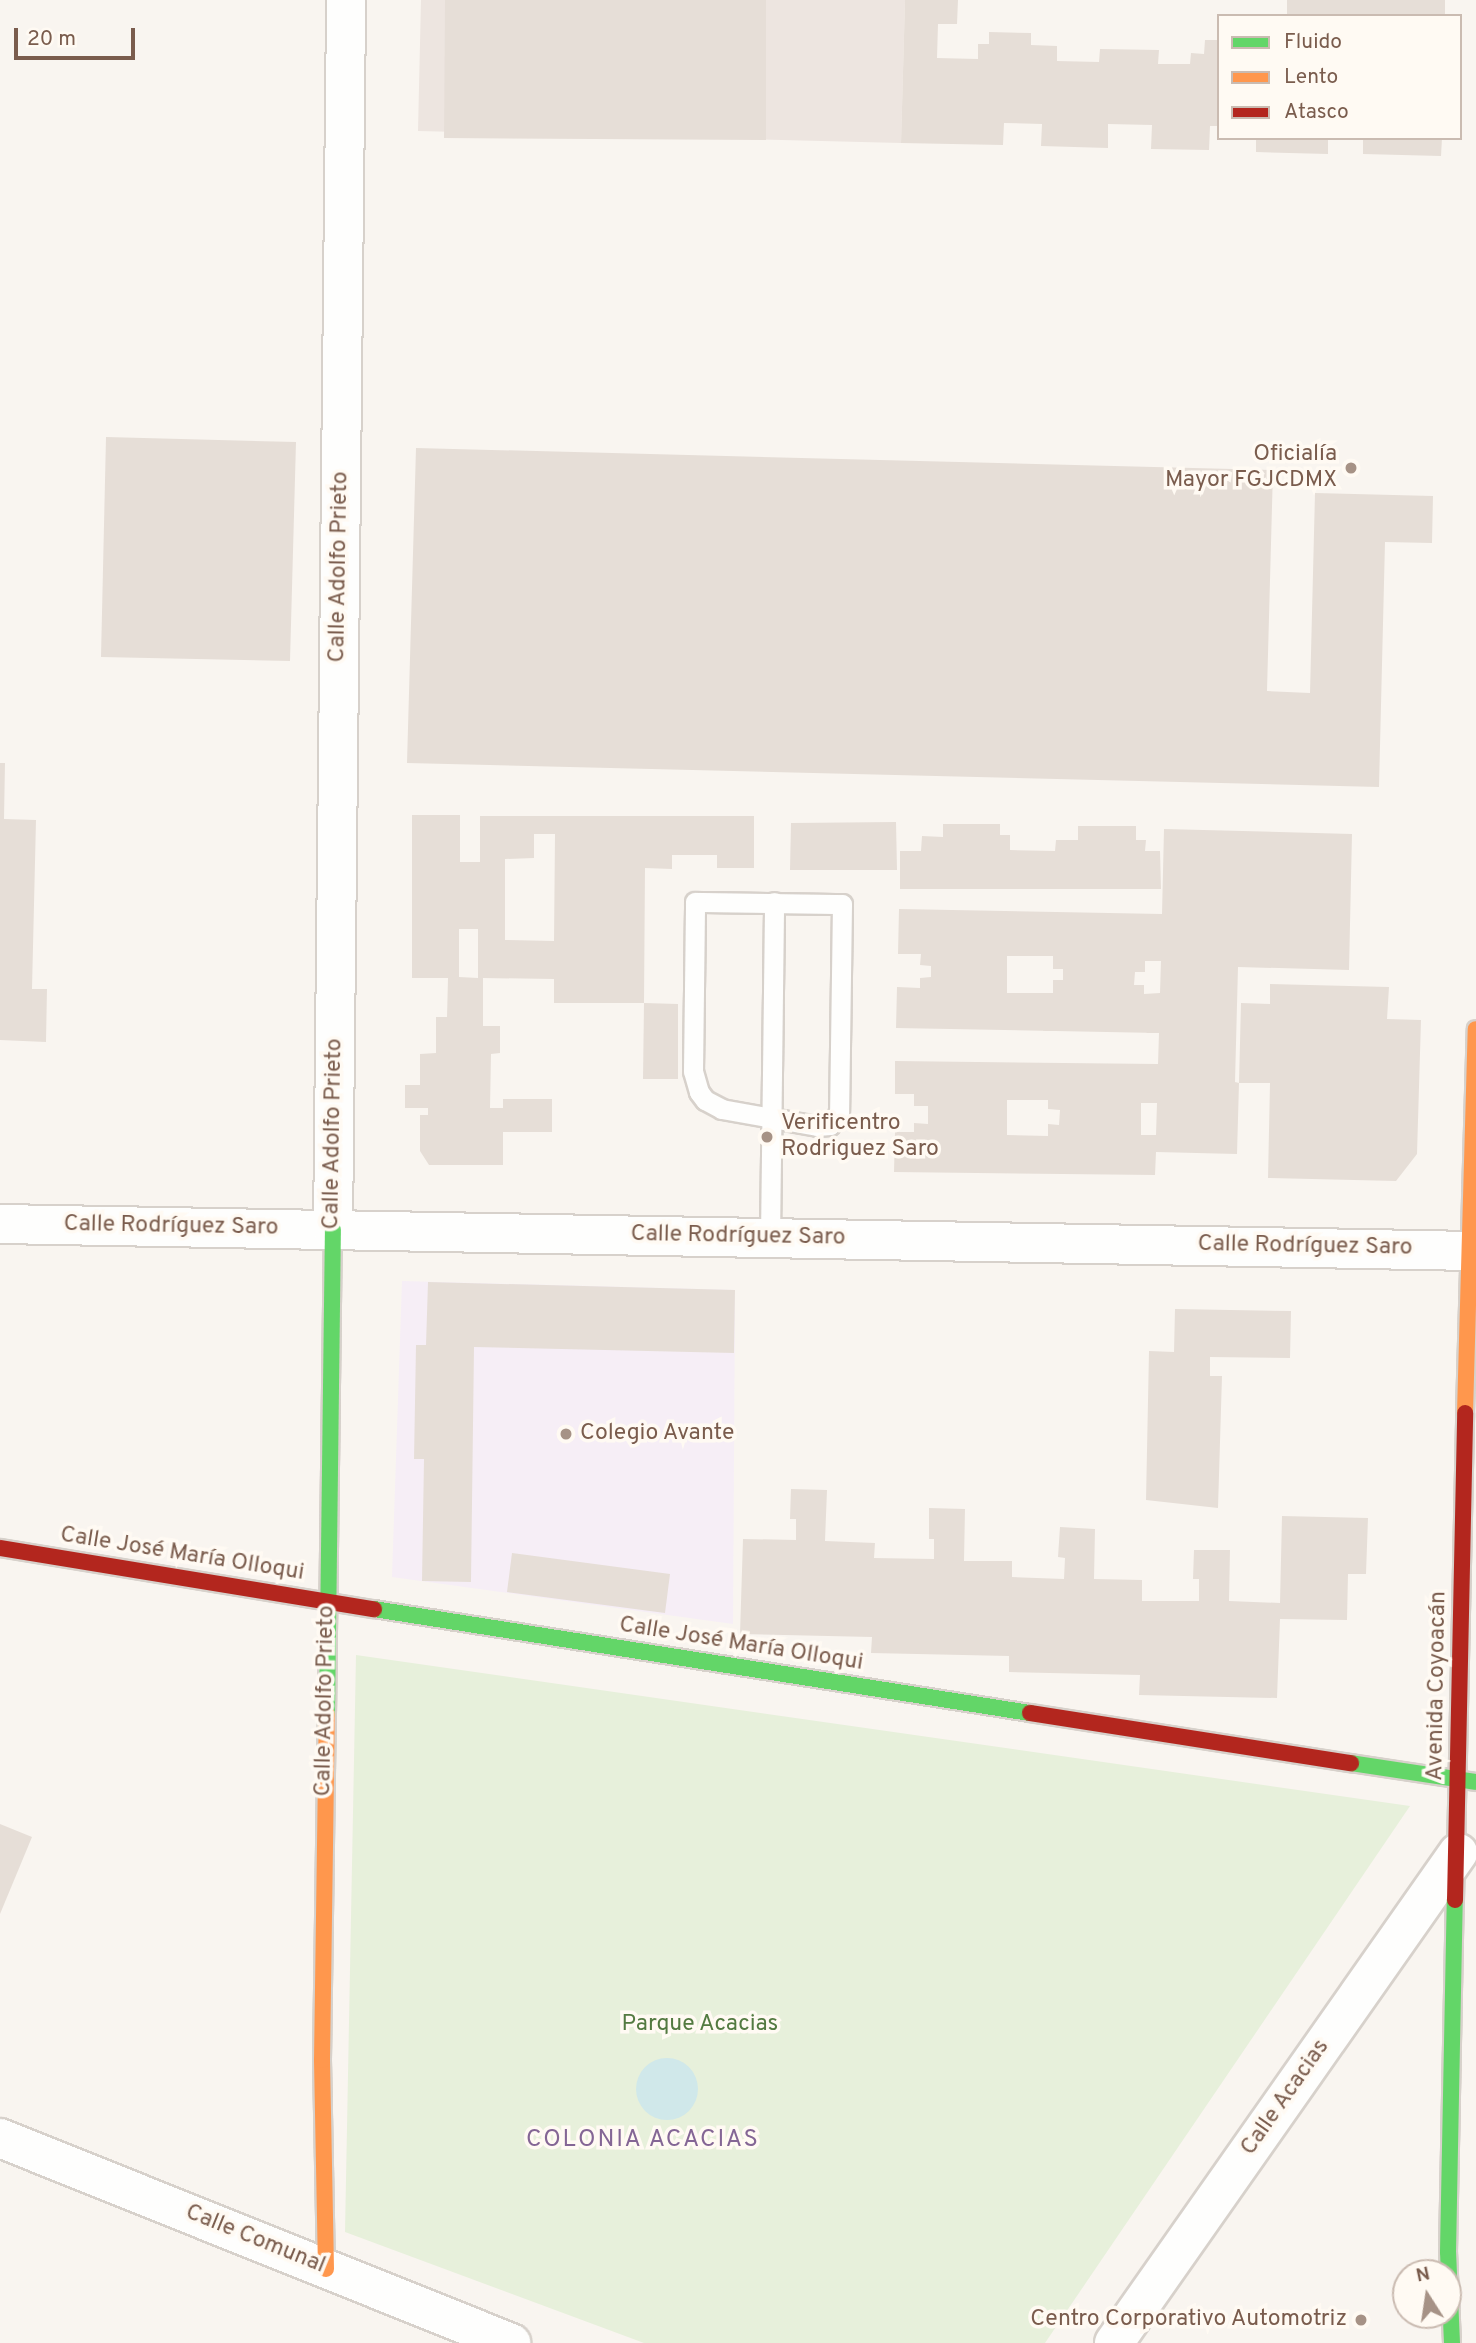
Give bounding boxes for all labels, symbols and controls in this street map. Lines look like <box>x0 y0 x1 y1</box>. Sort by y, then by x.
scale bar <box>18 14 138 58</box>
legend <box>1217 14 1462 140</box>
text: 20 m <box>27 26 76 53</box>
text: Fluido <box>1284 29 1342 56</box>
text: Lento <box>1284 64 1338 91</box>
text: Atasco <box>1284 99 1349 126</box>
place label: Oficialía Mayor FGJCDMX <box>1165 441 1337 495</box>
marker: Oficialía Mayor FGJCDMX <box>1343 460 1359 476</box>
street label: Calle Adolfo Prieto <box>325 471 355 663</box>
street label: Calle Adolfo Prieto <box>319 1038 349 1230</box>
place label: Verificentro Rodriguez Saro <box>781 1110 939 1164</box>
marker: Verificentro Rodriguez Saro <box>759 1129 775 1145</box>
street label: Calle Rodríguez Saro <box>63 1211 279 1243</box>
street label: Calle Rodríguez Saro <box>630 1221 846 1253</box>
street label: Calle Rodríguez Saro <box>1197 1231 1413 1263</box>
place label: Colegio Avante <box>580 1420 735 1448</box>
marker: Colegio Avante <box>558 1426 574 1442</box>
street label: Calle José María Olloqui <box>58 1522 306 1588</box>
street label: Avenida Coyoacán <box>1423 1591 1453 1781</box>
street label: Calle Adolfo Prieto <box>311 1605 341 1797</box>
street label: Calle José María Olloqui <box>617 1612 865 1678</box>
park label: Parque Acacias <box>621 2011 779 2039</box>
street label: Calle Acacias <box>1236 2034 1336 2162</box>
district label: COLONIA ACACIAS <box>527 2127 759 2155</box>
street label: Calle Comunal <box>181 2199 329 2281</box>
north arrow <box>1392 2259 1462 2329</box>
text: N <box>1414 2262 1432 2289</box>
place label: Centro Corporativo Automotriz <box>1029 2306 1347 2334</box>
marker: Centro Corporativo Automotriz <box>1353 2312 1369 2328</box>

